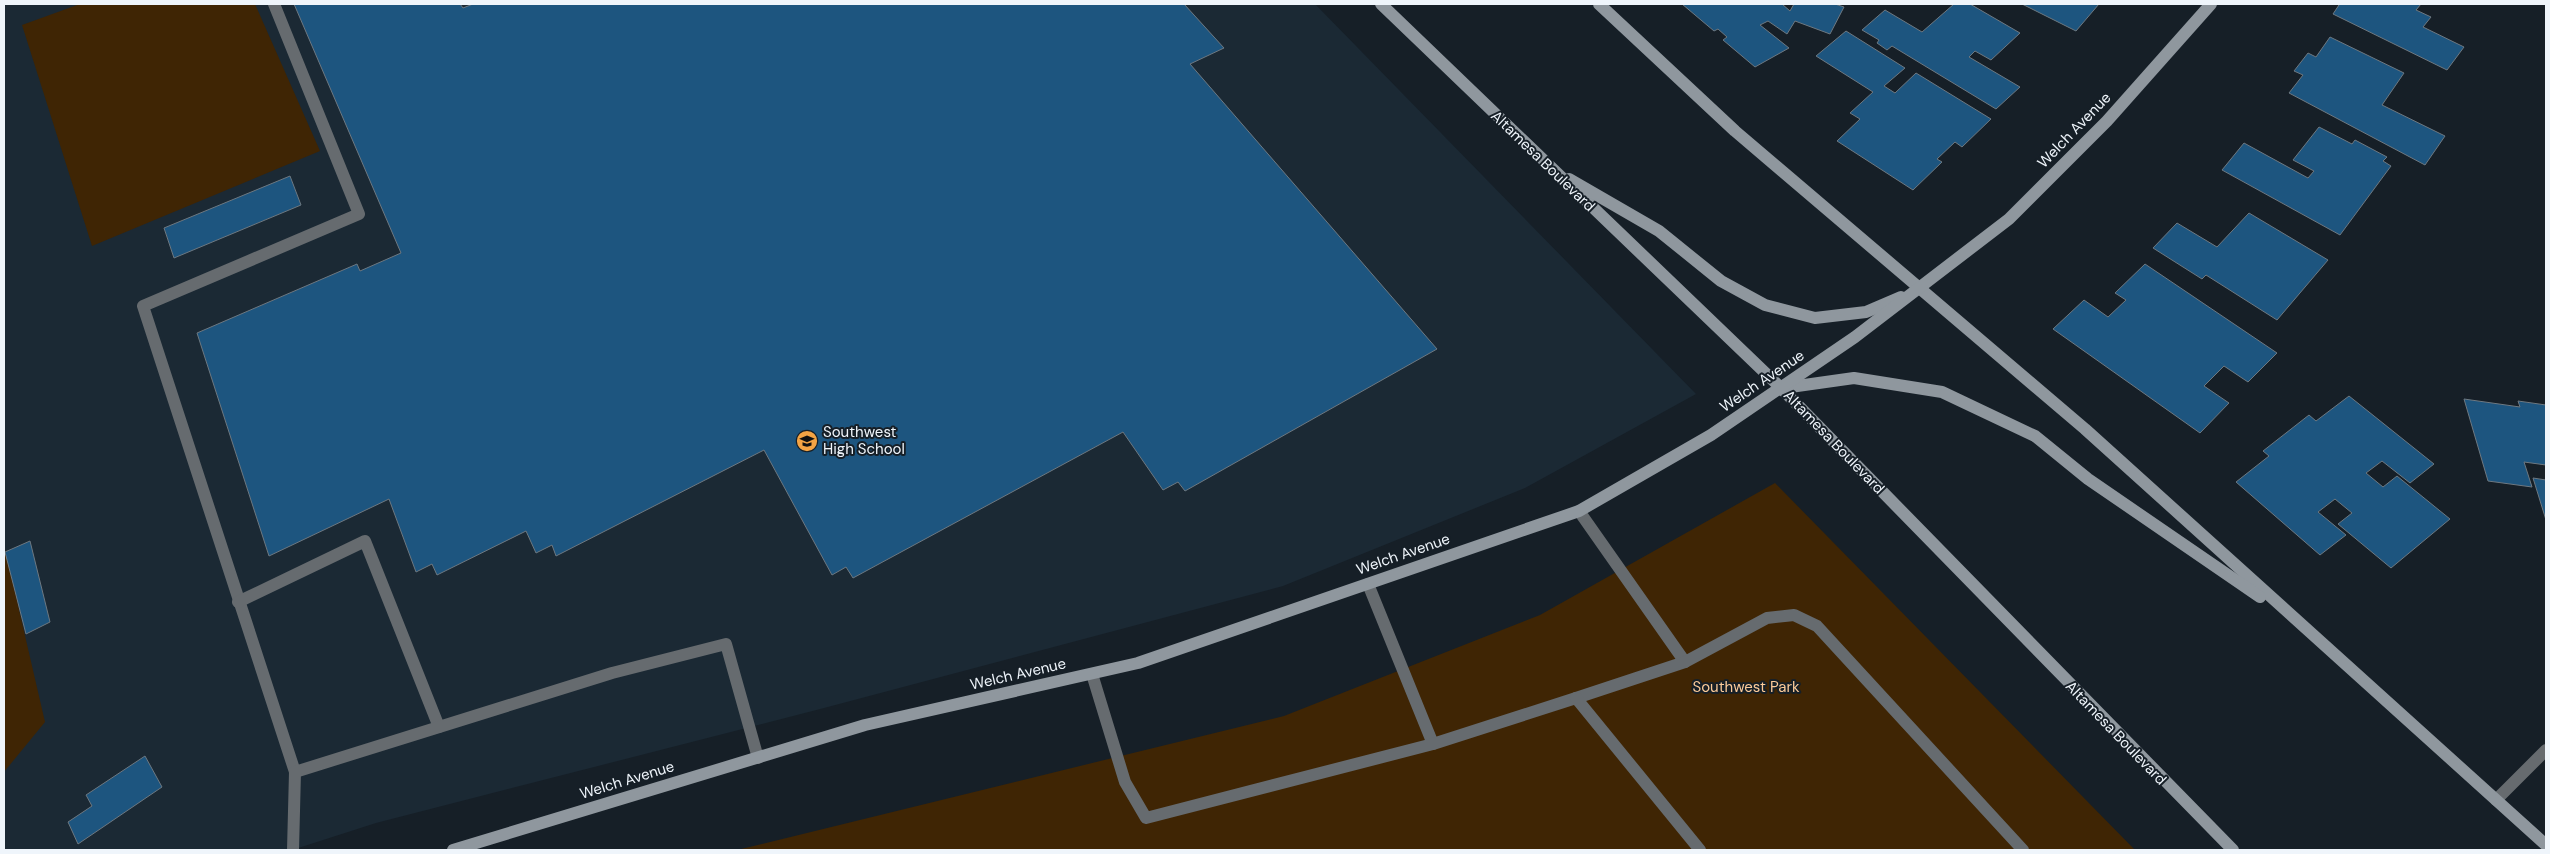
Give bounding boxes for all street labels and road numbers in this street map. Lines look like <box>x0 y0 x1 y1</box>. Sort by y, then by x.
street label: Welch Avenue <box>2033 88 2115 172</box>
street label: Altamesa Boulevard <box>1487 106 1599 216</box>
street label: Welch Avenue <box>1716 345 1808 417</box>
street label: Altamesa Boulevard <box>1779 386 1889 498</box>
street label: Welch Avenue <box>1354 529 1452 579</box>
street label: Welch Avenue <box>968 653 1068 695</box>
street label: Altamesa Boulevard <box>2061 677 2171 789</box>
street label: Welch Avenue <box>577 756 677 804</box>

